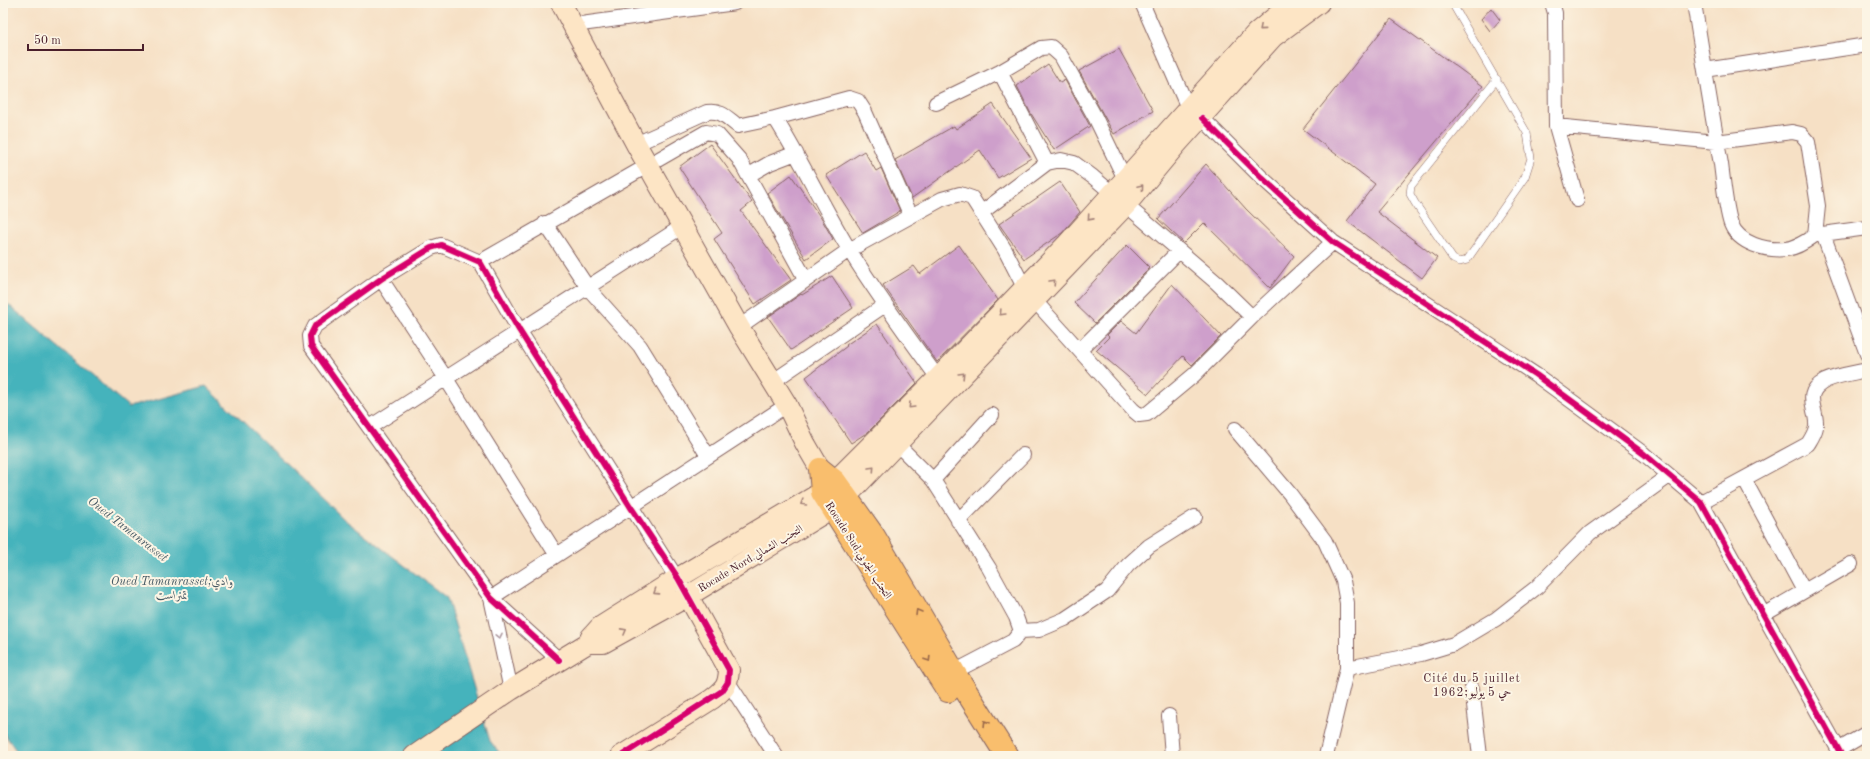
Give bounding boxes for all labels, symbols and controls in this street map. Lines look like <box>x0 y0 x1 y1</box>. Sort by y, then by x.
one-way arrow <box>1259 23 1266 30</box>
scale bar <box>28 26 143 52</box>
text: 50 m <box>34 34 61 47</box>
one-way arrow <box>1136 184 1143 191</box>
one-way arrow <box>1088 213 1095 221</box>
one-way arrow <box>1048 279 1056 287</box>
one-way arrow <box>999 308 1006 316</box>
one-way arrow <box>957 372 965 380</box>
one-way arrow <box>908 401 916 409</box>
one-way arrow <box>867 466 875 474</box>
water label: Oued Tamanrasset <box>85 495 170 565</box>
one-way arrow <box>800 499 807 506</box>
street label: Rocade Sud,التجنب الجنوبي <box>821 500 893 602</box>
street label: Rocade Nord,التجنب الشمالي <box>697 524 806 597</box>
water label: Oued Tamanrasset;وادي تمنراست <box>111 576 233 602</box>
one-way arrow <box>653 587 660 595</box>
one-way arrow <box>915 609 922 616</box>
one-way arrow <box>620 629 627 636</box>
one-way arrow <box>494 633 502 639</box>
one-way arrow <box>923 655 930 662</box>
district label: Cité du 5 juillet 1962;حي 5 يوليو <box>1423 672 1521 702</box>
one-way arrow <box>983 720 991 727</box>

